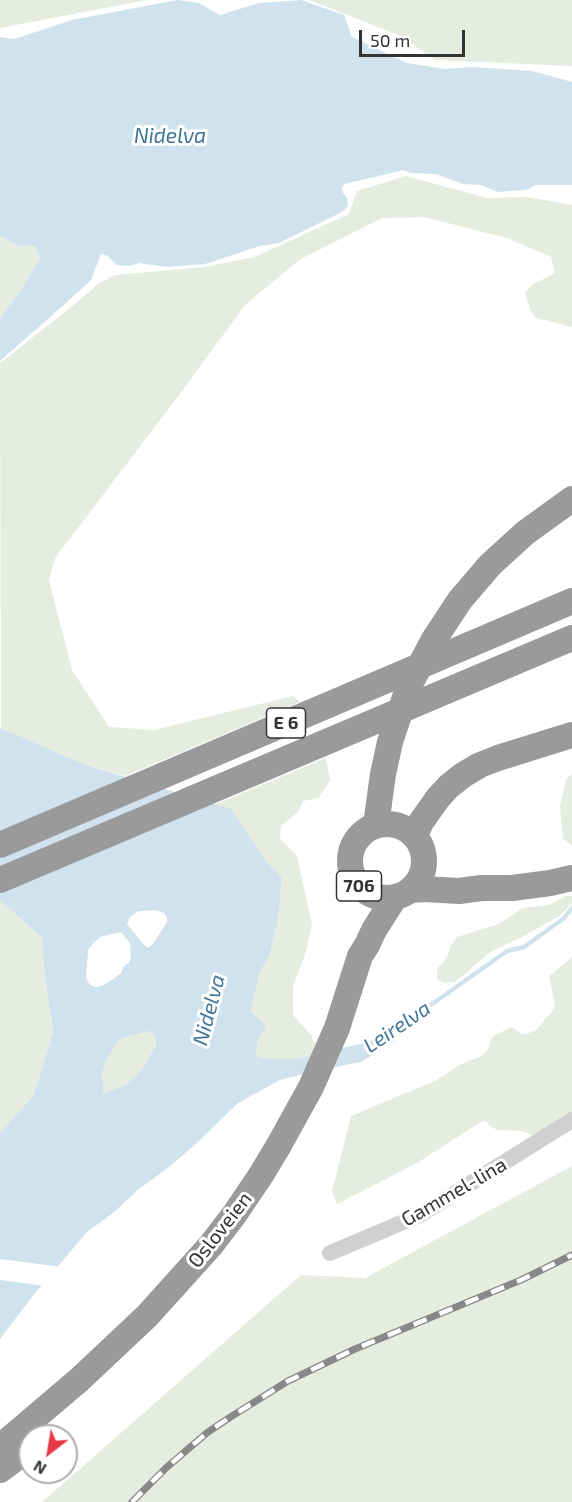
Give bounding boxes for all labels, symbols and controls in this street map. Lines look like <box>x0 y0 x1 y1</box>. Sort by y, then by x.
scale bar <box>362 18 468 56</box>
text: 50 m <box>370 29 410 51</box>
water label: Nidelva <box>134 123 206 149</box>
road number: E 6 <box>266 708 306 738</box>
road number: 706 <box>336 871 382 901</box>
water label: Nidelva <box>187 972 231 1048</box>
water label: Leirelva <box>359 995 435 1059</box>
street label: Gammel-lina <box>397 1152 511 1232</box>
street label: Osloveien <box>183 1187 257 1273</box>
north arrow <box>18 1424 78 1484</box>
text: N <box>30 1457 49 1479</box>

